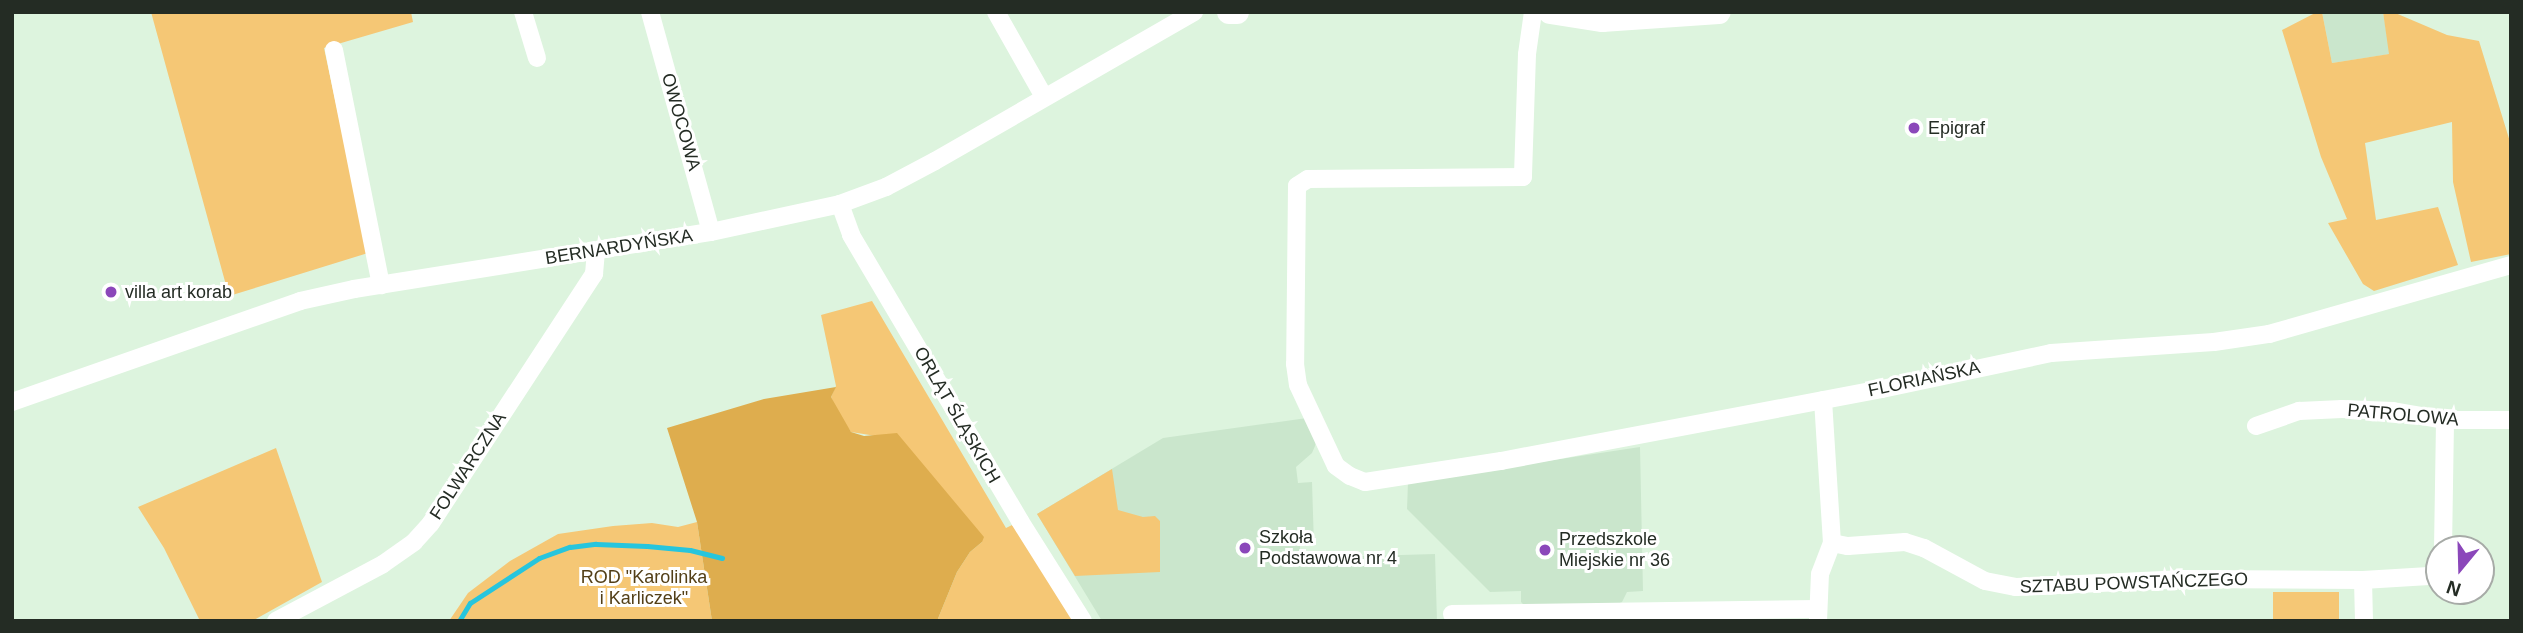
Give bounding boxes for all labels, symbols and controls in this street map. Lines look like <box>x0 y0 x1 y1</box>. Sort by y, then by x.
street label: OWOCOWA <box>657 71 705 173</box>
place label: Epigraf <box>1928 117 1985 139</box>
marker: Epigraf <box>1906 120 1922 136</box>
street label: BERNARDYŃSKA <box>544 225 694 269</box>
place label: villa art korab <box>125 281 232 303</box>
marker: villa art korab <box>103 284 119 300</box>
street label: ORLĄT ŚLĄSKICH <box>909 343 1005 487</box>
street label: FLORIAŃSKA <box>1866 357 1982 401</box>
street label: PATROLOWA <box>2346 399 2460 431</box>
street label: FOLWARCZNA <box>425 408 511 524</box>
place label: Szkoła Podstawowa nr 4 <box>1259 527 1397 570</box>
place label: Przedszkole Miejskie nr 36 <box>1559 529 1670 572</box>
north arrow <box>2425 535 2495 605</box>
marker: Szkoła Podstawowa nr 4 <box>1237 540 1253 556</box>
marker: Przedszkole Miejskie nr 36 <box>1537 542 1553 558</box>
park label: ROD "Karolinka i Karliczek" <box>581 567 707 610</box>
street label: SZTABU POWSTAŃCZEGO <box>2020 568 2248 598</box>
text: N <box>2444 576 2464 601</box>

